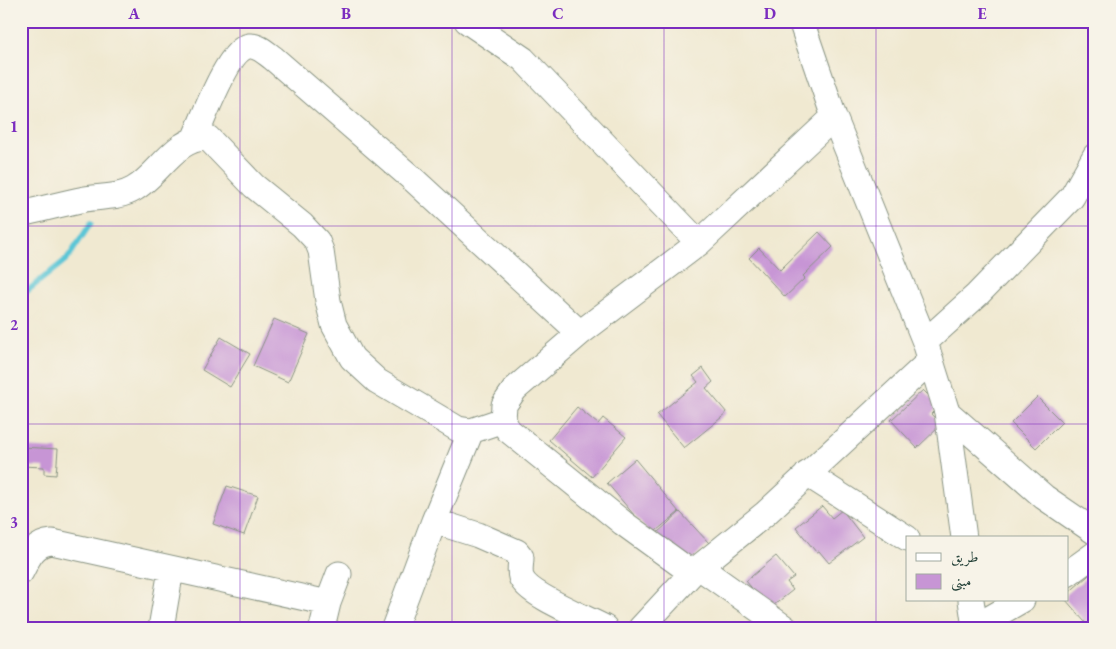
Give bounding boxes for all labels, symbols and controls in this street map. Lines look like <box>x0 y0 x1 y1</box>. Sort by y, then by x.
text: A <box>127 3 140 24</box>
text: B <box>341 3 351 24</box>
text: C <box>552 3 564 24</box>
text: D <box>764 3 776 24</box>
text: E <box>977 3 987 24</box>
text: 1 <box>10 116 18 137</box>
text: 2 <box>10 314 19 335</box>
text: 3 <box>10 512 18 533</box>
legend <box>906 536 1068 602</box>
text: طريق <box>951 547 978 567</box>
text: مبنى <box>951 571 971 592</box>

